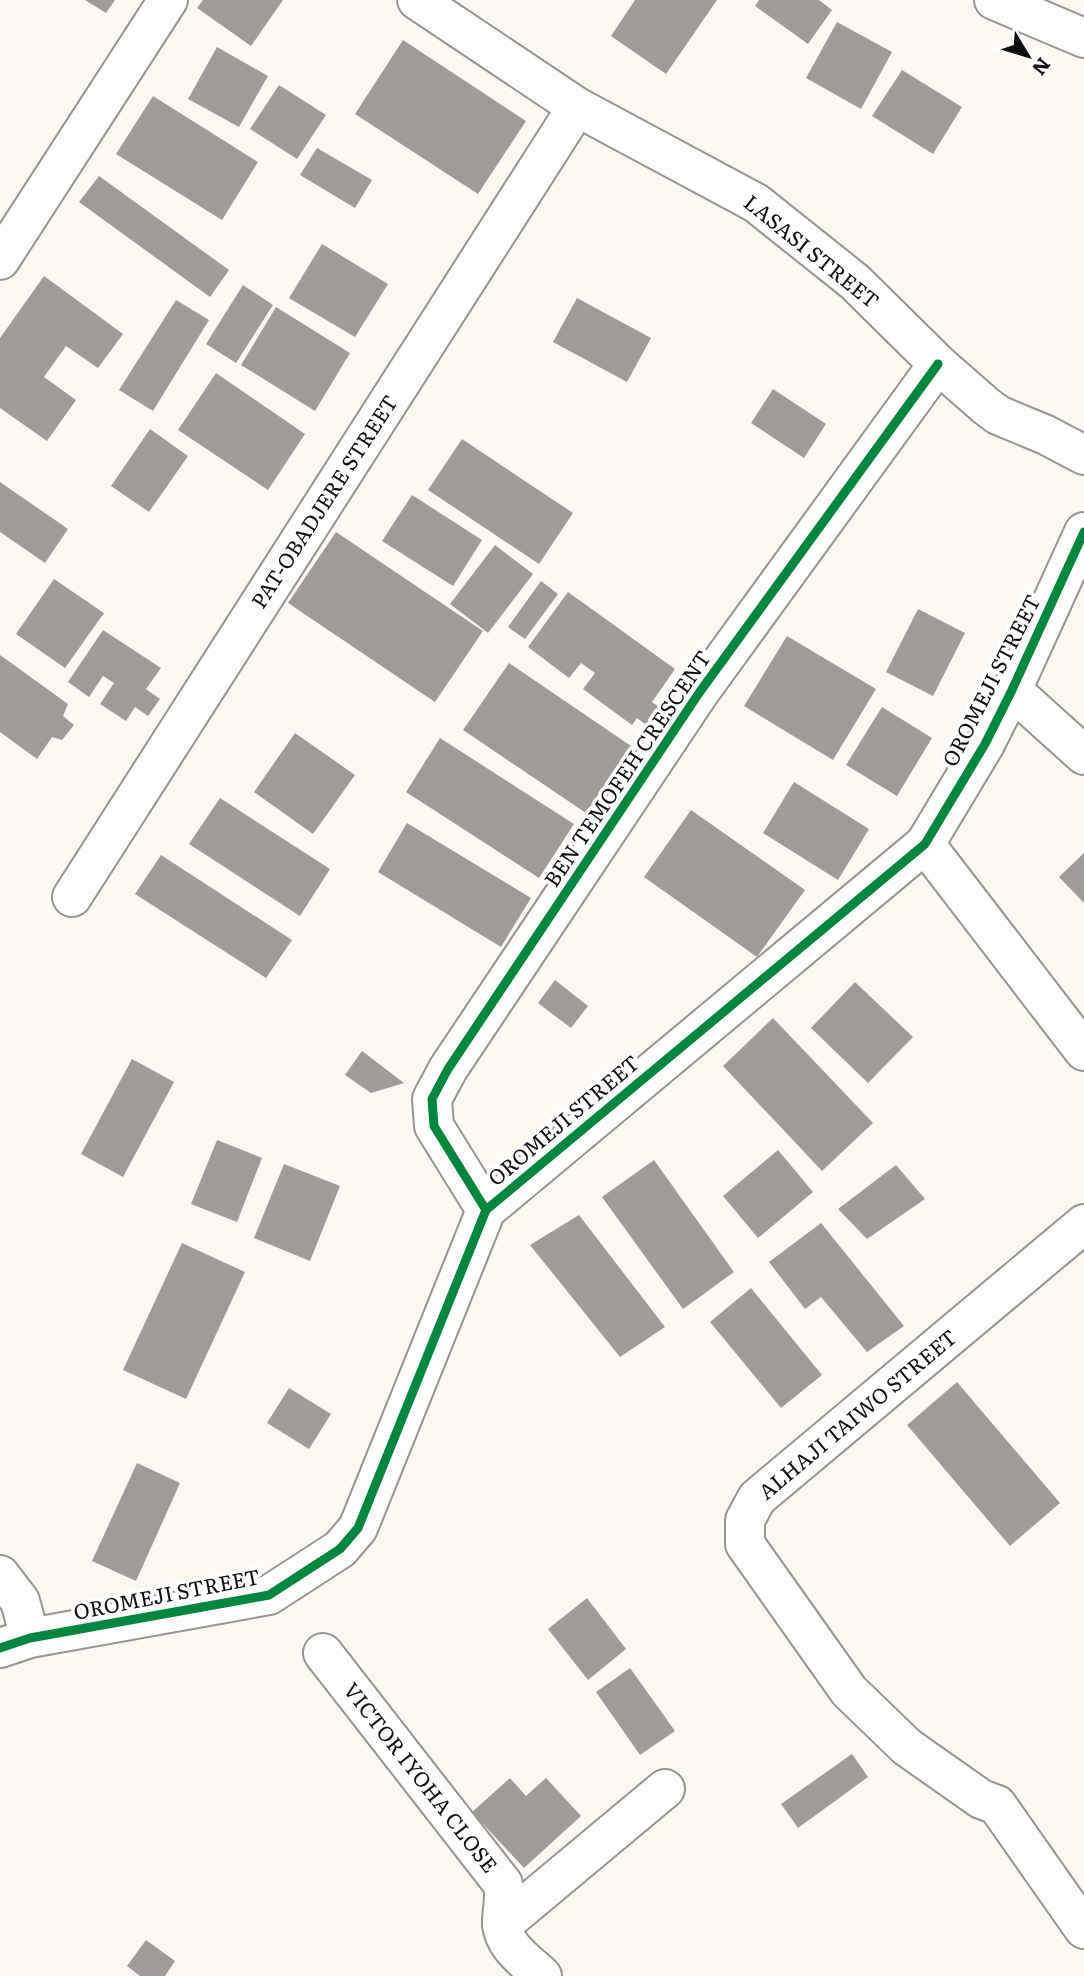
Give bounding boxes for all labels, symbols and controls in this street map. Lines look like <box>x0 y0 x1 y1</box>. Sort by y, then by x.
north arrow <box>993 21 1063 91</box>
text: N <box>1026 52 1058 82</box>
street label: LASASI STREET <box>738 186 887 314</box>
street label: PAT-OBADJERE STREET <box>242 388 404 613</box>
street label: OROMEJI STREET <box>933 588 1047 771</box>
street label: BEN TEMOFEH CRESCENT <box>535 643 717 892</box>
street label: OROMEJI STREET <box>480 1046 645 1192</box>
street label: ALHAJI TAIWO STREET <box>750 1321 962 1506</box>
street label: OROMEJI STREET <box>71 1559 262 1626</box>
street label: VICTOR IYOHA CLOSE <box>338 1675 506 1878</box>

